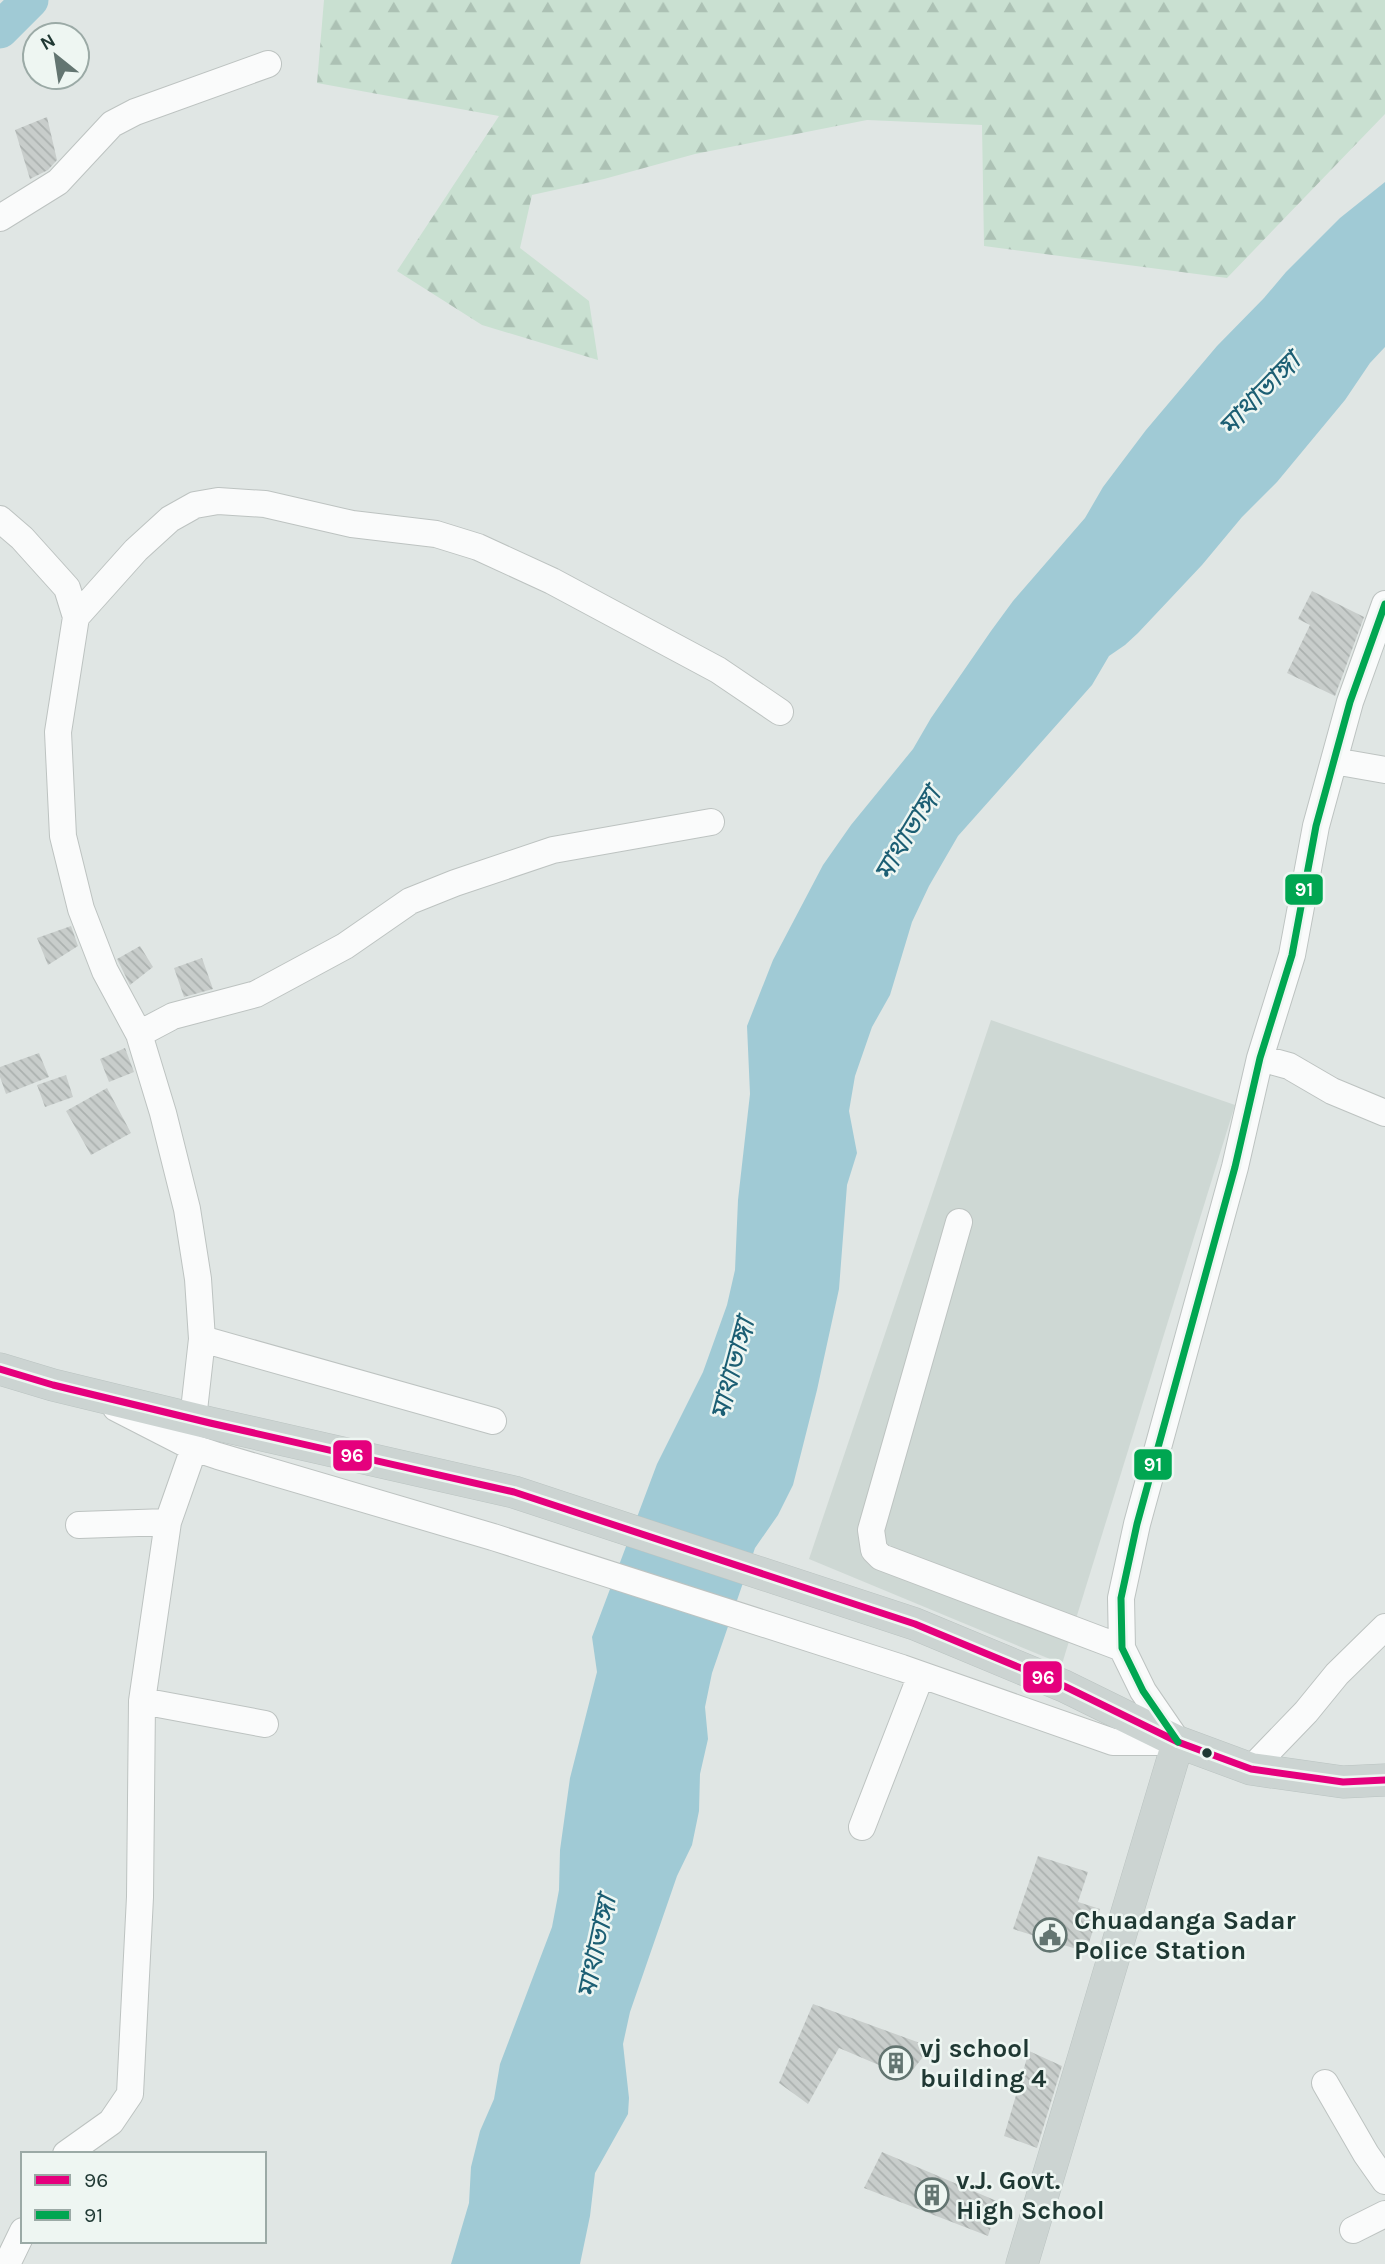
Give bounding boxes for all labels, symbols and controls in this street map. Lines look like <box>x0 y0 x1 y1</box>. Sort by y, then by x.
north arrow <box>21 21 91 91</box>
text: N <box>37 29 59 55</box>
water label: মাথাভাঙ্গা <box>1211 341 1311 443</box>
water label: মাথাভাঙ্গা <box>866 776 951 887</box>
line badge: 91 <box>1284 873 1324 906</box>
text: 91 <box>1295 879 1313 901</box>
water label: মাথাভাঙ্গা <box>703 1309 763 1423</box>
line badge: 96 <box>332 1439 373 1472</box>
text: 96 <box>340 1445 364 1467</box>
line badge: 91 <box>1133 1448 1173 1481</box>
text: 91 <box>1144 1454 1162 1476</box>
line badge: 96 <box>1022 1660 1063 1694</box>
text: 96 <box>1031 1667 1055 1689</box>
unlabelled marker <box>1200 1746 1214 1760</box>
water label: মাথাভাঙ্গা <box>569 1887 624 2001</box>
place label: Chuadanga Sadar Police Station <box>1074 1905 1296 1966</box>
public building icon: Chuadanga Sadar Police Station <box>1031 1916 1069 1954</box>
place label: vj school building 4 <box>920 2033 1047 2094</box>
building icon: vj school building 4 <box>877 2044 915 2082</box>
legend <box>21 2152 266 2243</box>
place label: v.J. Govt. High School <box>956 2165 1105 2226</box>
text: 96 <box>84 2168 108 2192</box>
building icon: v.J. Govt. High School <box>913 2176 951 2214</box>
text: 91 <box>84 2203 103 2227</box>

